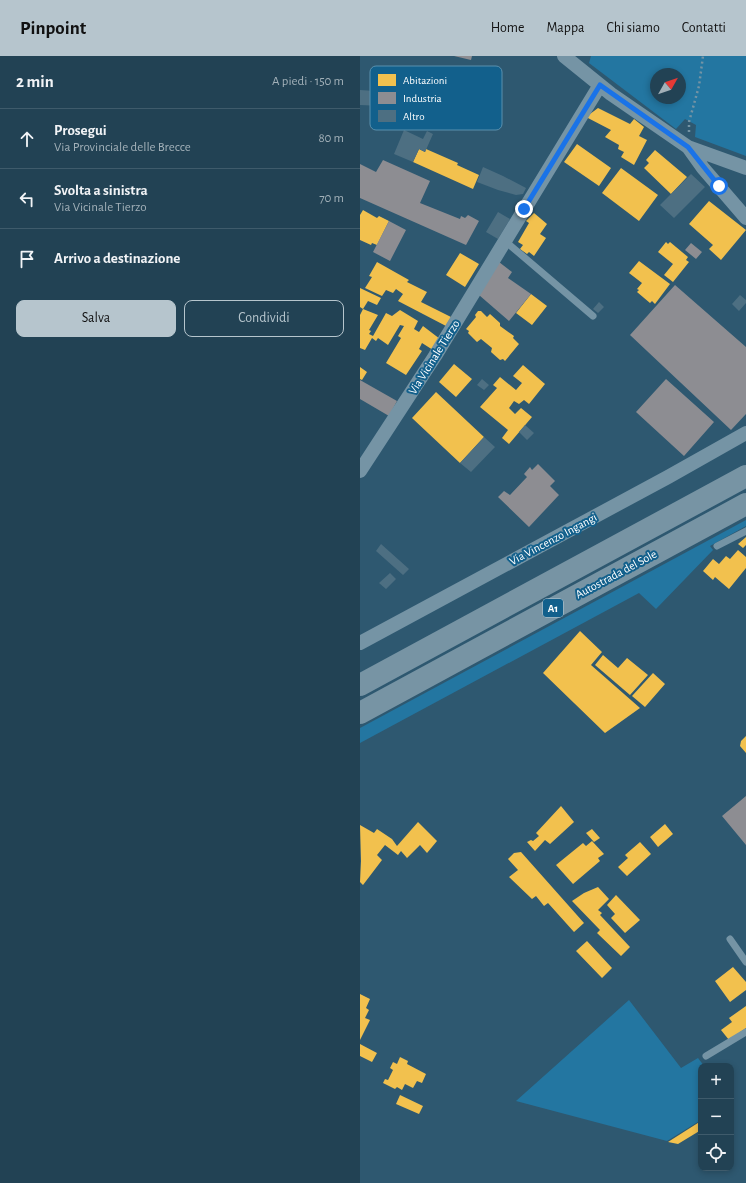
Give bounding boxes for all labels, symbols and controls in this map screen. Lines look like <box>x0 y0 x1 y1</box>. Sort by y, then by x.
text: Pinpoint <box>20 19 86 38</box>
text: Home <box>491 21 524 35</box>
text: Mappa <box>546 21 585 35</box>
text: Chi siamo <box>607 21 660 35</box>
text: Contatti <box>682 21 726 35</box>
legend <box>370 66 502 130</box>
north arrow <box>650 68 686 104</box>
text: 2 min <box>16 73 54 90</box>
text: A piedi · 150 m <box>272 75 344 88</box>
text: Abitazioni <box>403 75 447 86</box>
text: Industria <box>403 93 442 104</box>
text: Altro <box>403 111 425 122</box>
text: Prosegui <box>54 123 107 138</box>
icon: ahead <box>16 128 38 150</box>
text: 80 m <box>318 132 344 145</box>
text: Via Provinciale delle Brecce <box>54 141 191 154</box>
route start <box>710 177 728 195</box>
text: Svolta a sinistra <box>54 183 148 198</box>
icon: left <box>16 188 38 210</box>
text: 70 m <box>319 192 344 205</box>
route end <box>515 200 533 218</box>
text: Via Vicinale Tierzo <box>54 201 147 214</box>
icon: arrive <box>16 248 38 270</box>
text: Arrivo a destinazione <box>54 251 180 266</box>
button: Salva <box>16 300 176 337</box>
button: Condividi <box>184 300 344 337</box>
street label: Via Vicinale Tierzo <box>406 317 462 396</box>
street label: Via Vincenzo Ingangi <box>507 511 599 567</box>
street label: Autostrada del Sole <box>573 548 659 600</box>
road number: A1 <box>543 599 563 617</box>
map controls <box>698 1063 734 1171</box>
button: + <box>698 1063 734 1099</box>
button: − <box>698 1099 734 1135</box>
button: locate <box>698 1135 734 1171</box>

